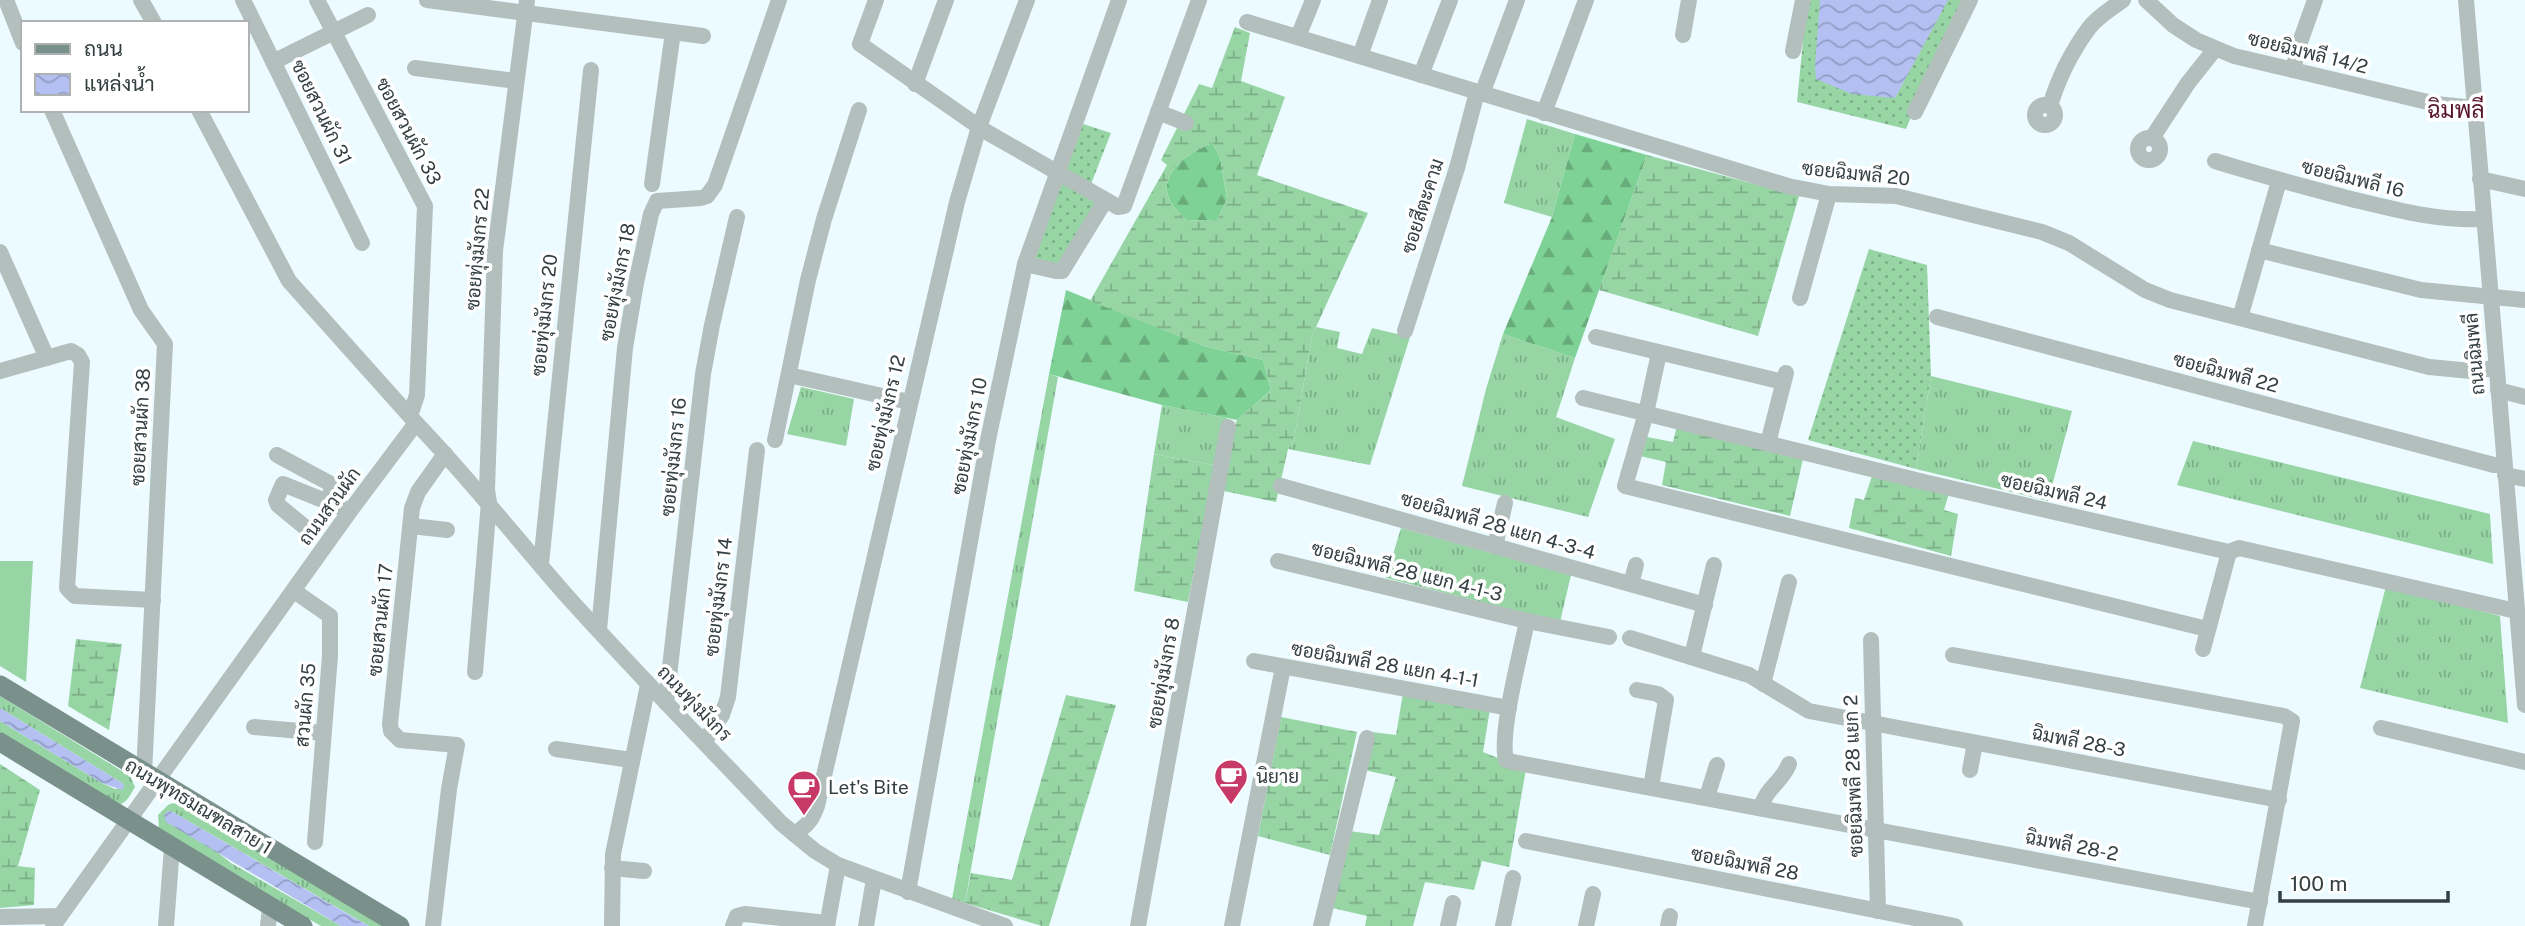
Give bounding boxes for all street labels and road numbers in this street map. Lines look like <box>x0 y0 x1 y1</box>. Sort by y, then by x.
street label: ซอยฉิมพลี 14/2 <box>2246 25 2371 78</box>
street label: ซอยสวนผัก 31 <box>287 56 357 168</box>
street label: ซอยสวนผัก 33 <box>372 74 446 188</box>
street label: ซอยฉิมพลี 16 <box>2299 154 2407 201</box>
street label: ซอยสีตะคาม <box>1395 155 1448 256</box>
street label: ซอยฉิมพลี 20 <box>1801 155 1911 190</box>
street label: ซอยทุ่งมังกร 22 <box>461 187 495 311</box>
street label: ซอยทุ่งมังกร 18 <box>595 221 641 343</box>
street label: ซอยทุ่งมังกร 20 <box>527 253 563 377</box>
street label: ถนนฉิมพลี <box>2458 312 2489 396</box>
street label: ซอยฉิมพลี 22 <box>2171 346 2281 397</box>
street label: ซอยทุ่งมังกร 12 <box>861 353 911 474</box>
street label: ซอยสวนผัก 38 <box>126 367 154 487</box>
street label: ซอยทุ่งมังกร 10 <box>947 375 993 497</box>
street label: ซอยทุ่งมังกร 16 <box>656 396 692 518</box>
street label: ถนนสวนผัก <box>293 463 365 549</box>
street label: ซอยฉิมพลี 24 <box>1999 467 2110 514</box>
street label: ซอยฉิมพลี 28 แยก 4-3-4 <box>1398 486 1598 563</box>
street label: ซอยทุ่งมังกร 14 <box>700 536 738 658</box>
street label: ซอยฉิมพลี 28 แยก 4-1-3 <box>1309 536 1505 605</box>
street label: ซอยสวนผัก 17 <box>363 563 397 677</box>
street label: ซอยทุ่งมังกร 8 <box>1142 616 1186 730</box>
street label: ซอยฉิมพลี 28 แยก 4-1-1 <box>1289 636 1481 691</box>
street label: ถนนทุ่งมังกร <box>652 661 737 747</box>
street label: สวนผัก 35 <box>290 662 320 748</box>
street label: ซอยฉิมพลี 28 แยก 2 <box>1838 694 1867 858</box>
street label: ฉิมพลี 28-3 <box>2030 720 2128 761</box>
street label: ถนนพุทธมณฑลสาย 1 <box>121 754 276 860</box>
street label: ฉิมพลี 28-2 <box>2024 824 2120 865</box>
street label: ซอยฉิมพลี 28 <box>1689 841 1801 884</box>

